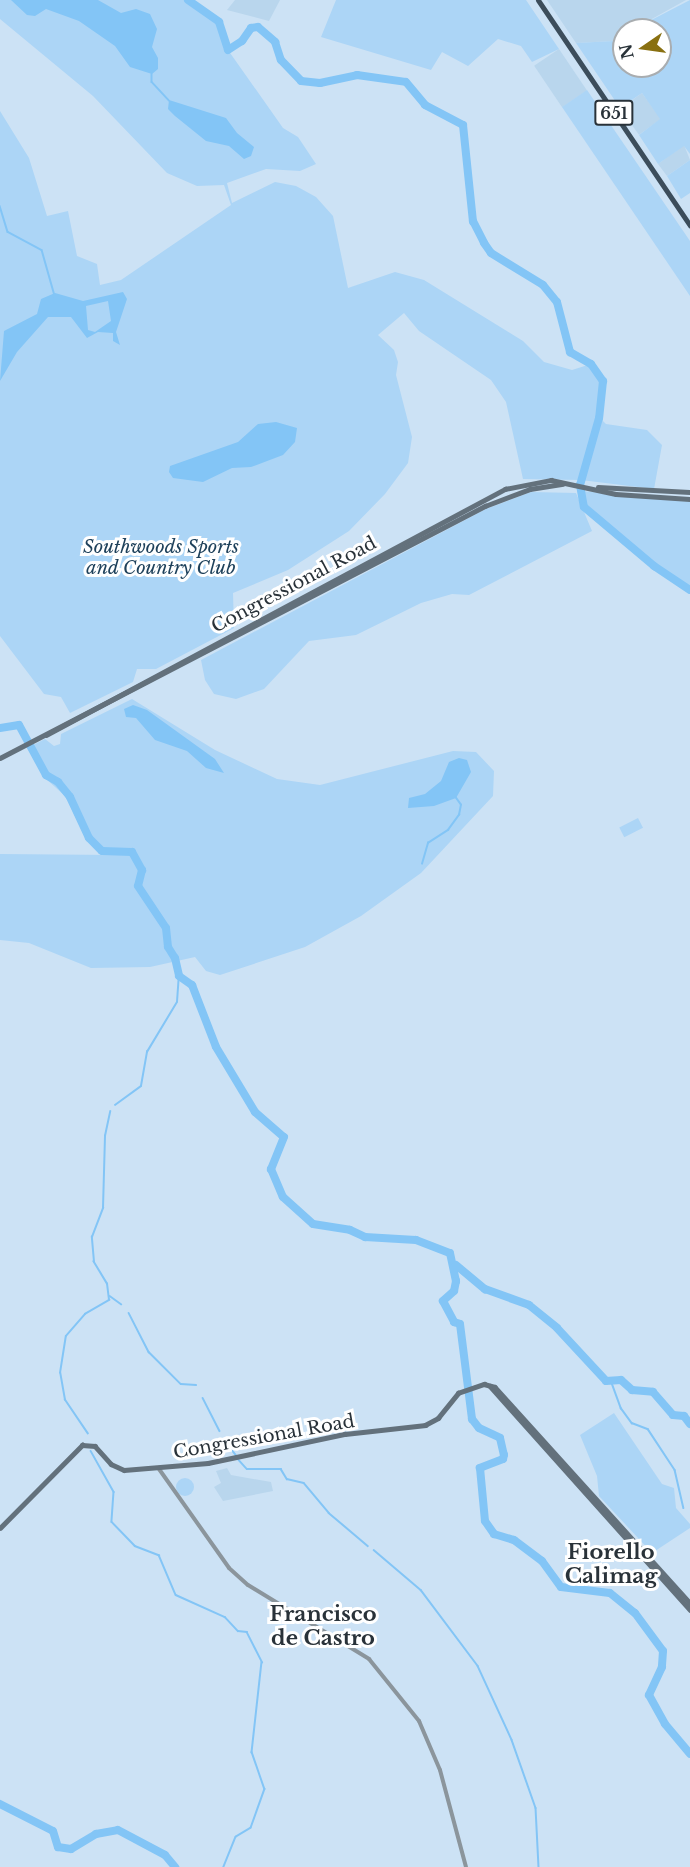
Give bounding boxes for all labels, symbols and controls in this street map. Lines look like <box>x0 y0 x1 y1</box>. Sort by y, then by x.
north arrow <box>612 18 672 78</box>
text: N <box>615 42 638 61</box>
road number: 651 <box>593 100 635 126</box>
street label: Congressional Road <box>208 532 380 638</box>
park label: Southwoods Sports and Country Club <box>83 537 239 580</box>
street label: Congressional Road <box>172 1410 356 1464</box>
district label: Fiorello Calimag <box>565 1539 657 1589</box>
district label: Francisco de Castro <box>269 1601 377 1651</box>

